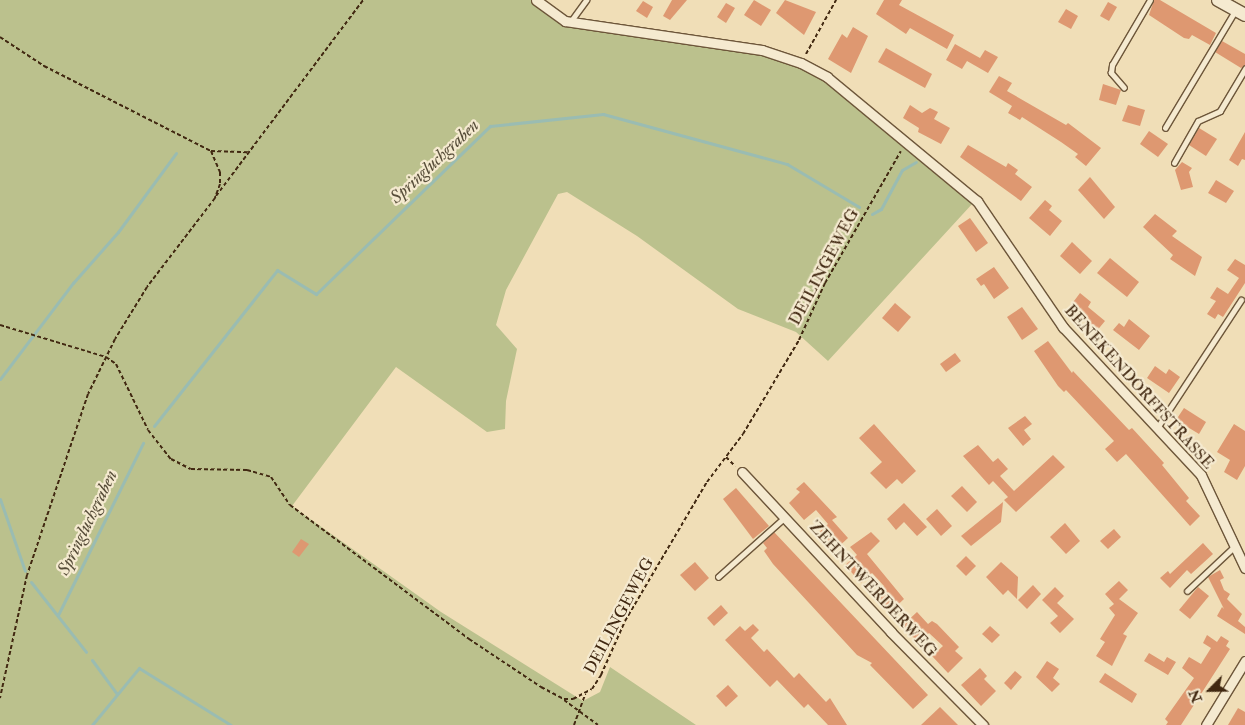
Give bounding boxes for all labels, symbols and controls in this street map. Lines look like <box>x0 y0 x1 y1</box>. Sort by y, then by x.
water label: Springluchgraben <box>386 115 484 209</box>
street label: DEILINGEWEG <box>785 205 863 329</box>
street label: BENEKENDORFFSTRASSE <box>1060 301 1218 473</box>
water label: Springluchgraben <box>53 467 123 579</box>
street label: ZEHNTWERDERWEG <box>805 517 941 661</box>
street label: DEILINGEWEG <box>580 554 658 678</box>
north arrow <box>1185 665 1235 715</box>
text: N <box>1185 687 1206 705</box>

